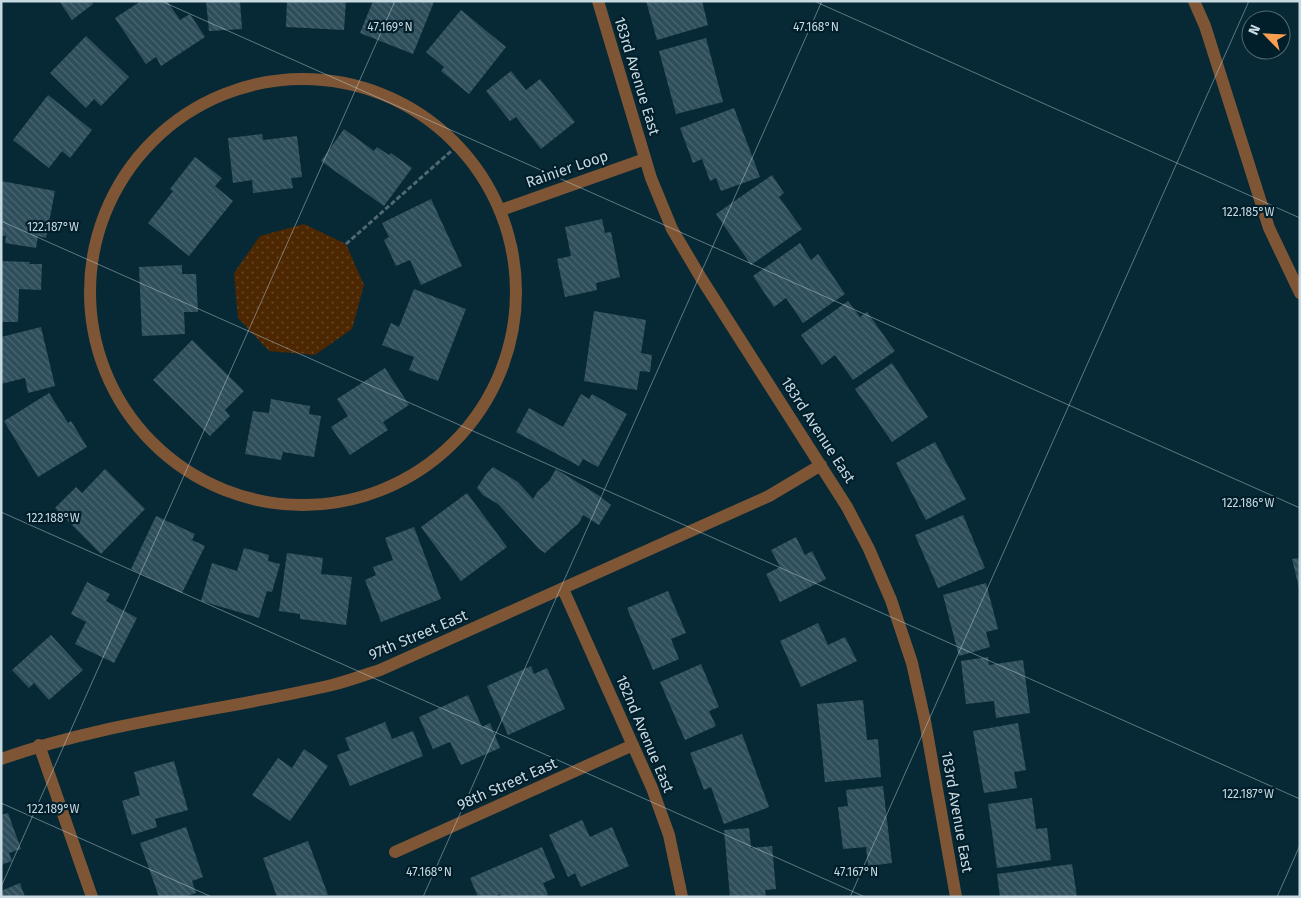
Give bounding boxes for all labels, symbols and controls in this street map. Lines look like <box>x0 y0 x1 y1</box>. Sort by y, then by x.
north arrow <box>1241 10 1291 60</box>
street label: 183rd Avenue East <box>610 15 664 138</box>
text: 47.169°N <box>367 20 413 34</box>
text: 47.168°N <box>793 20 839 34</box>
text: N <box>1245 22 1264 38</box>
street label: Rainier Loop <box>524 147 610 191</box>
text: 122.185°W <box>1222 205 1274 219</box>
text: 122.187°W <box>27 220 79 234</box>
street label: 183rd Avenue East <box>777 374 859 487</box>
text: 122.186°W <box>1221 496 1275 510</box>
text: 122.188°W <box>26 511 80 525</box>
street label: 97th Street East <box>366 606 471 664</box>
street label: 182nd Avenue East <box>612 673 678 796</box>
street label: 183rd Avenue East <box>937 750 977 874</box>
street label: 98th Street East <box>454 754 560 814</box>
text: 122.187°W <box>1222 787 1274 801</box>
text: 122.189°W <box>27 802 80 816</box>
text: 47.168°N <box>406 865 452 879</box>
text: 47.167°N <box>834 865 878 879</box>

